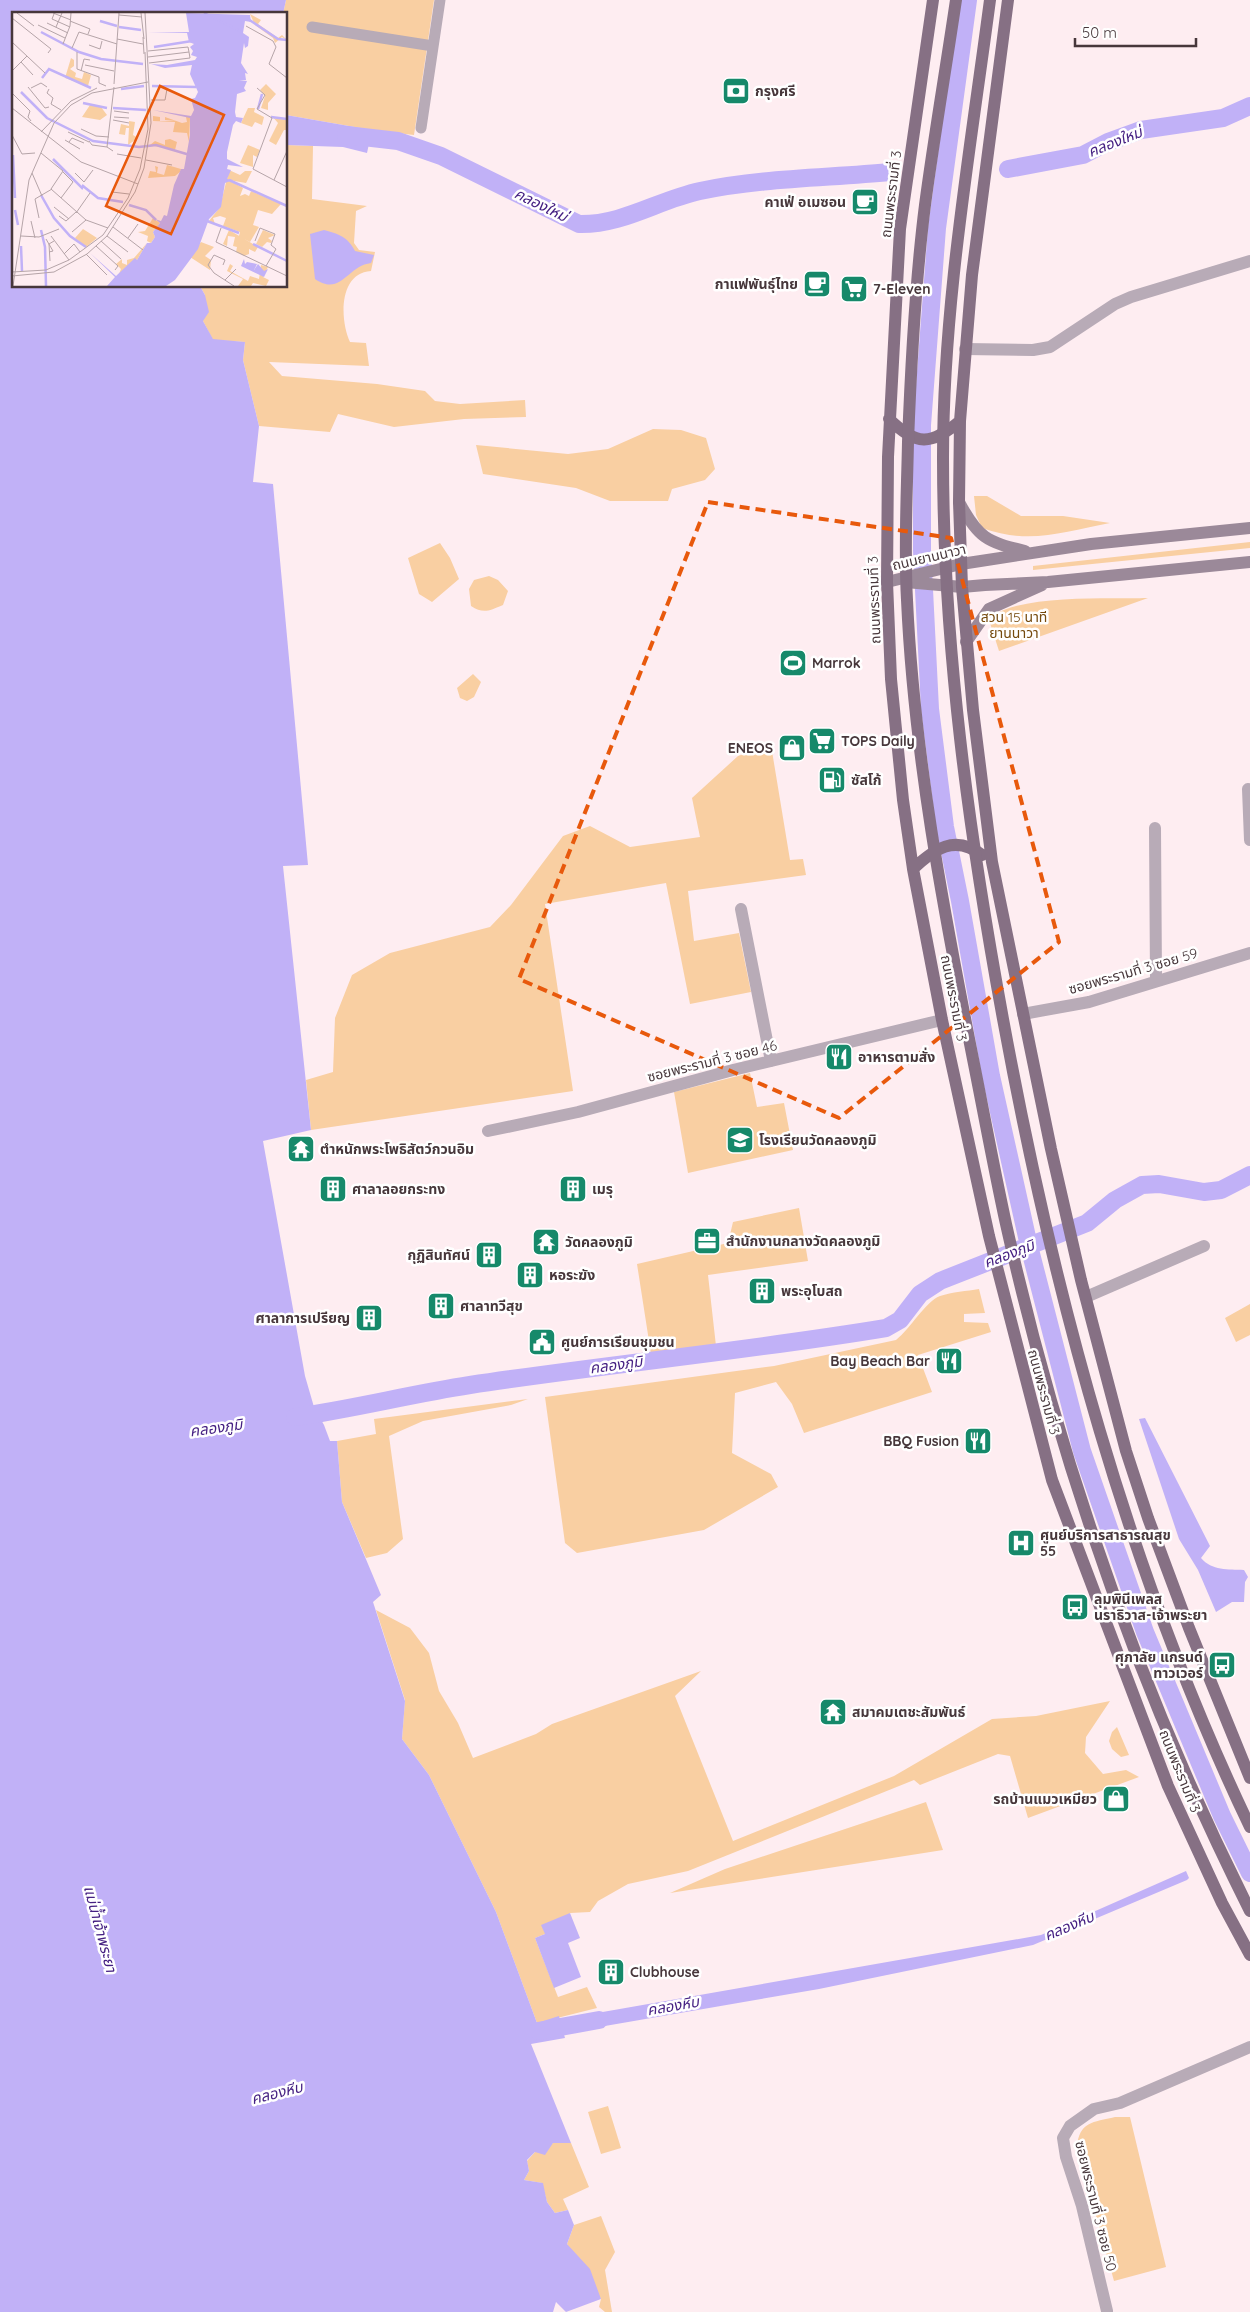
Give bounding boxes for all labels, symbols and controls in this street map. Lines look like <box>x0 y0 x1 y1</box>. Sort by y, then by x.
inset map <box>12 12 288 288</box>
scale bar <box>1075 15 1196 47</box>
text: 50 m <box>1082 23 1117 42</box>
bank icon: กรุงศรี <box>721 76 751 106</box>
place label: กรุงศรี <box>755 82 795 100</box>
water label: คลองใหม่ <box>1085 121 1147 161</box>
street label: ถนนพระรามที่ 3 <box>876 149 905 239</box>
water label: คลองใหม่ <box>512 184 573 226</box>
cafe icon: คาเฟ่ อเมซอน <box>850 187 880 217</box>
place label: คาเฟ่ อเมซอน <box>764 193 846 211</box>
cafe icon: กาแฟพันธ์ุไทย <box>802 269 832 299</box>
supermarket icon: 7-Eleven <box>839 274 869 304</box>
place label: กาแฟพันธ์ุไทย <box>715 275 798 293</box>
place label: 7-Eleven <box>873 280 930 298</box>
street label: ถนนยานนาวา <box>890 540 968 574</box>
street label: ถนนพระรามที่ 3 <box>862 556 885 644</box>
park label: สวน 15 นาที ยานนาวา <box>981 608 1047 642</box>
sports icon: Marrok <box>778 648 808 678</box>
place label: Marrok <box>812 654 861 672</box>
supermarket icon: TOPS Daily <box>807 726 837 756</box>
place label: TOPS Daily <box>841 732 915 750</box>
shop icon: ENEOS <box>777 733 807 763</box>
place label: ENEOS <box>728 739 773 757</box>
fuel station icon: ซัสโก้ <box>817 765 847 795</box>
place label: ซัสโก้ <box>851 771 882 789</box>
street label: ซอยพระรามที่ 3 ซอย 59 <box>1066 943 1200 998</box>
street label: ถนนพระรามที่ 3 <box>937 953 972 1043</box>
street label: ซอยพระรามที่ 3 ซอย 46 <box>645 1035 779 1086</box>
restaurant icon: อาหารตามสั่ง <box>824 1042 854 1072</box>
place label: อาหารตามสั่ง <box>858 1047 935 1066</box>
school or university icon: โรงเรียนวัดคลองภูมิ <box>725 1125 755 1155</box>
place label: โรงเรียนวัดคลองภูมิ <box>759 1131 877 1150</box>
temple icon: ตำหนักพระโพธิสัตว์กวนอิม <box>286 1134 316 1164</box>
place label: ตำหนักพระโพธิสัตว์กวนอิม <box>320 1140 474 1158</box>
building icon: ศาลาลอยกระทง <box>318 1174 348 1204</box>
building icon: เมรุ <box>558 1174 588 1204</box>
place label: ศาลาลอยกระทง <box>352 1180 445 1198</box>
place label: เมรุ <box>592 1180 613 1198</box>
office icon: สำนักงานกลางวัดคลองภูมิ <box>692 1226 722 1256</box>
temple icon: วัดคลองภูมิ <box>531 1227 561 1257</box>
place label: สำนักงานกลางวัดคลองภูมิ <box>726 1232 880 1251</box>
place label: วัดคลองภูมิ <box>565 1233 633 1252</box>
water label: คลองภูมิ <box>981 1234 1039 1272</box>
building icon: กุฏิสินทัศน์ <box>474 1240 504 1270</box>
place label: กุฏิสินทัศน์ <box>408 1246 470 1264</box>
building icon: หอระฆัง <box>515 1260 545 1290</box>
place label: หอระฆัง <box>549 1266 595 1284</box>
building icon: พระอุโบสถ <box>747 1276 777 1306</box>
place label: พระอุโบสถ <box>781 1282 843 1300</box>
building icon: ศาลาทวีสุข <box>426 1291 456 1321</box>
place label: ศาลาทวีสุข <box>460 1297 523 1315</box>
building icon: ศาลาการเปรียญ <box>354 1303 384 1333</box>
place label: ศาลาการเปรียญ <box>255 1309 350 1327</box>
public building icon: ศูนย์การเรียนชุมชน <box>527 1327 557 1357</box>
place label: ศูนย์การเรียนชุมชน <box>561 1333 675 1352</box>
restaurant icon: Bay Beach Bar <box>934 1346 964 1376</box>
street label: ถนนพระรามที่ 3 <box>1024 1347 1065 1437</box>
water label: คลองภูมิ <box>589 1351 645 1378</box>
place label: Bay Beach Bar <box>830 1352 930 1370</box>
water label: คลองภูมิ <box>189 1414 245 1441</box>
restaurant icon: BBQ Fusion <box>963 1426 993 1456</box>
place label: BBQ Fusion <box>883 1432 959 1450</box>
place label: ศูนย์บริการสาธารณสุข 55 <box>1040 1526 1171 1560</box>
hospital icon: ศูนย์บริการสาธารณสุข 55 <box>1006 1528 1036 1558</box>
place label: ลุมพินีเพลส นราธิวาส-เจ้าพระยา <box>1094 1590 1207 1624</box>
bus stop icon: ลุมพินีเพลส นราธิวาส-เจ้าพระยา <box>1060 1592 1090 1622</box>
place label: ศุภาลัย แกรนด์ ทาวเวอร์ <box>1115 1648 1203 1682</box>
bus stop icon: ศุภาลัย แกรนด์ ทาวเวอร์ <box>1207 1650 1237 1680</box>
temple icon: สมาคมเตชะสัมพันธ์ <box>818 1697 848 1727</box>
place label: สมาคมเตชะสัมพันธ์ <box>852 1703 966 1721</box>
street label: ถนนพระรามที่ 3 <box>1155 1727 1206 1815</box>
shop icon: รถบ้านแมวเหมียว <box>1101 1784 1131 1814</box>
place label: รถบ้านแมวเหมียว <box>993 1790 1097 1808</box>
water label: แม่น้ำเจ้าพระยา <box>80 1883 122 1975</box>
water label: คลองหีบ <box>1041 1906 1097 1945</box>
building icon: Clubhouse <box>596 1957 626 1987</box>
place label: Clubhouse <box>630 1963 700 1981</box>
water label: คลองหีบ <box>646 1991 701 2019</box>
water label: คลองหีบ <box>249 2077 305 2108</box>
street label: ซอยพระรามที่ 3 ซอย 50 <box>1071 2139 1122 2273</box>

